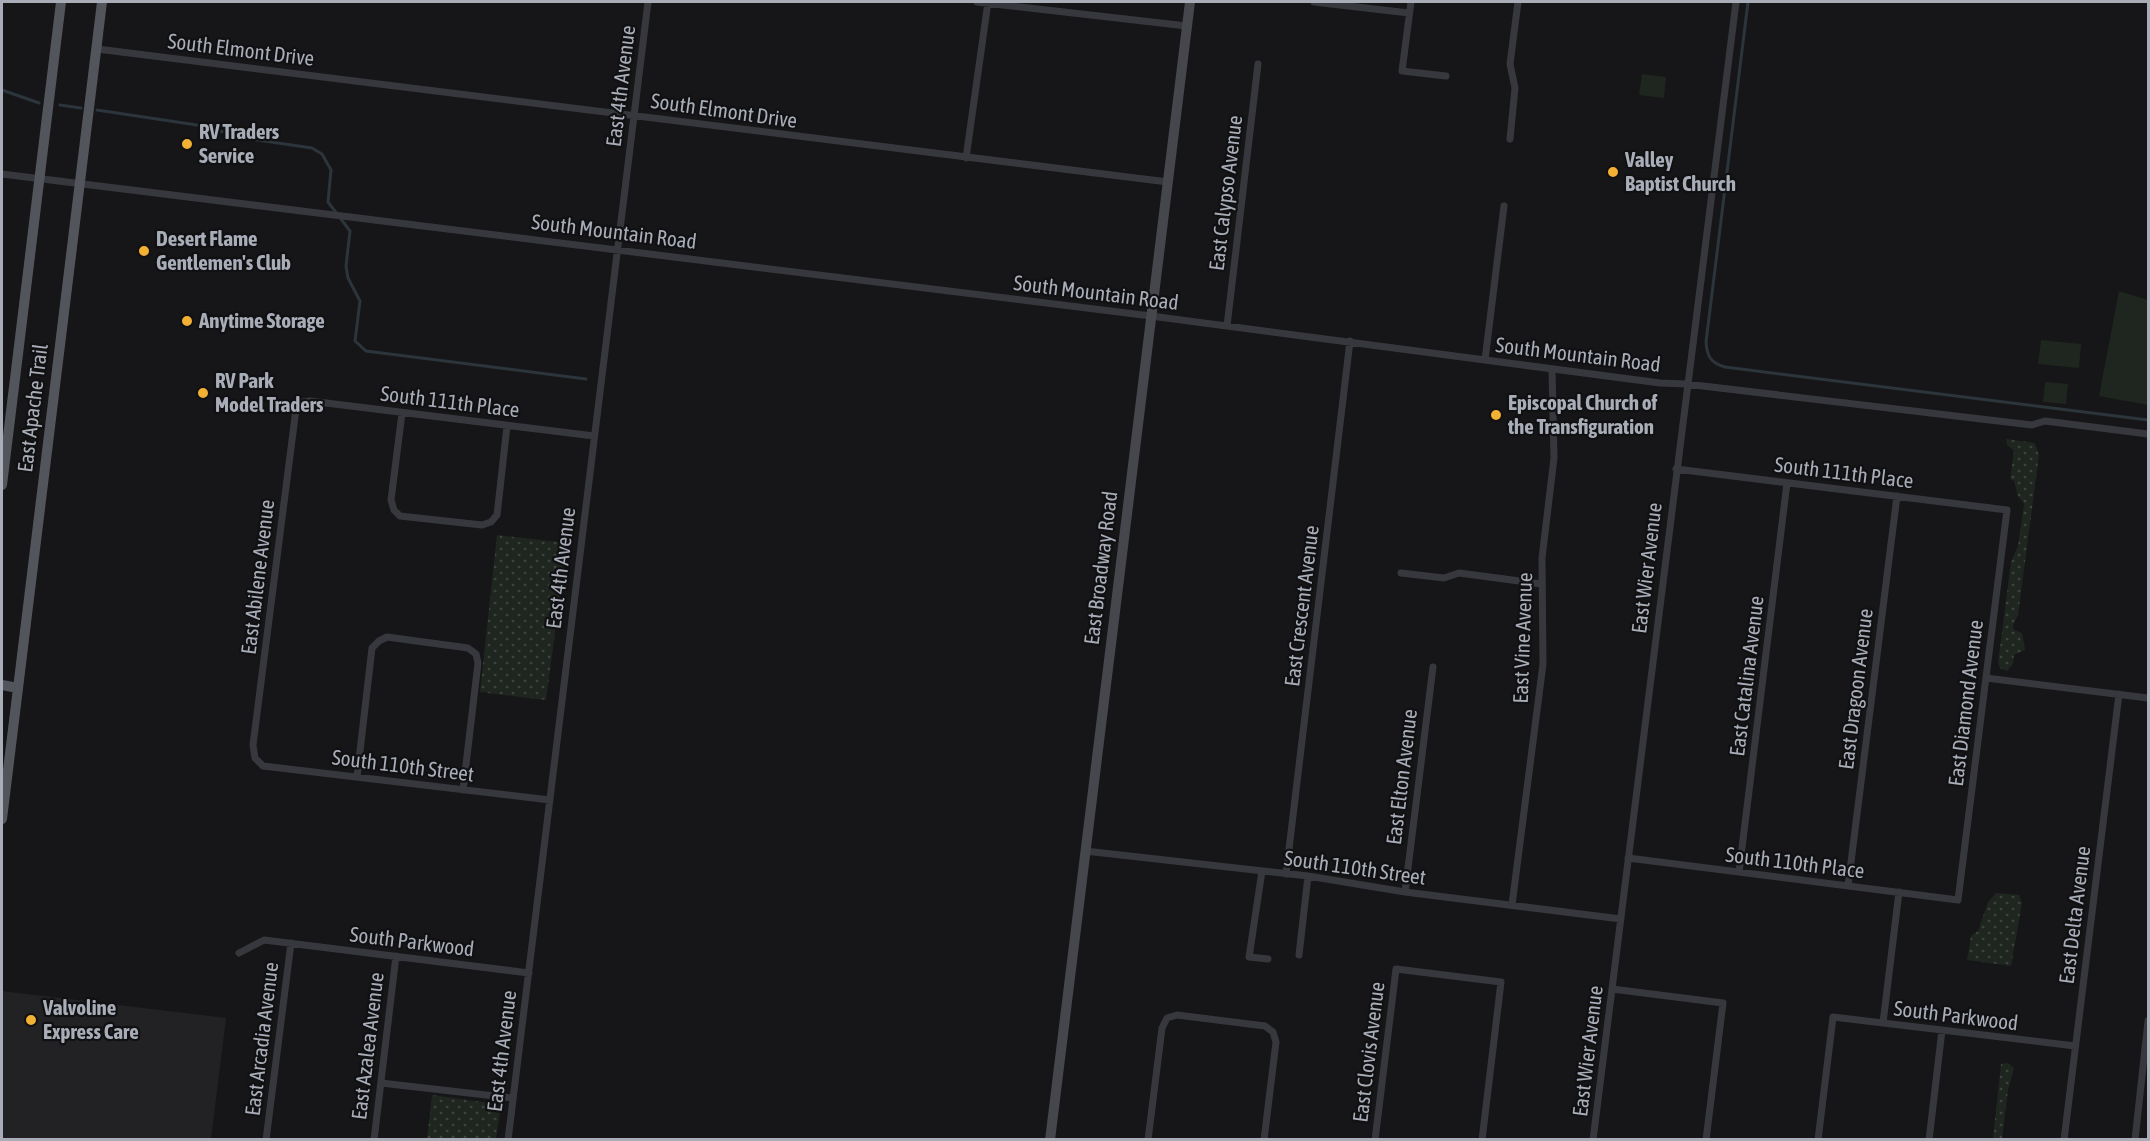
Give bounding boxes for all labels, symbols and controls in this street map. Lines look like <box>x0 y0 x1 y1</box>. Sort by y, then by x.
street label: East 4th Avenue <box>601 24 639 148</box>
street label: South Elmont Drive <box>167 28 316 70</box>
street label: South Elmont Drive <box>650 88 799 132</box>
street label: East Calypso Avenue <box>1204 114 1246 272</box>
place label: RV Traders Service <box>199 119 280 167</box>
marker: RV Traders Service <box>180 137 194 151</box>
place label: Valley Baptist Church <box>1624 147 1736 195</box>
marker: Valley Baptist Church <box>1606 165 1620 179</box>
street label: South Mountain Road <box>530 209 698 253</box>
place label: Desert Flame Gentlemen's Club <box>156 226 291 274</box>
marker: Desert Flame Gentlemen's Club <box>137 244 151 258</box>
street label: South Mountain Road <box>1012 270 1180 314</box>
place label: Anytime Storage <box>198 308 325 332</box>
marker: Anytime Storage <box>180 314 194 328</box>
street label: South Mountain Road <box>1494 332 1662 376</box>
street label: East Apache Trail <box>12 342 52 474</box>
place label: RV Park Model Traders <box>215 368 324 416</box>
street label: South 111th Place <box>379 381 521 421</box>
marker: RV Park Model Traders <box>196 386 210 400</box>
place label: Episcopal Church of the Transfiguration <box>1507 390 1658 438</box>
marker: Episcopal Church of the Transfiguration <box>1489 408 1503 422</box>
street label: South 111th Place <box>1773 452 1915 492</box>
street label: East Broadway Road <box>1079 490 1121 646</box>
street label: East Abilene Avenue <box>236 498 278 656</box>
street label: East Wier Avenue <box>1626 501 1666 635</box>
street label: East 4th Avenue <box>541 506 579 630</box>
street label: East Crescent Avenue <box>1279 524 1323 688</box>
street label: East Vine Avenue <box>1508 572 1536 704</box>
street label: East Catalina Avenue <box>1724 594 1768 757</box>
street label: East Dragoon Avenue <box>1833 607 1877 771</box>
street label: East Diamond Avenue <box>1943 618 1987 787</box>
street label: East Elton Avenue <box>1381 708 1421 846</box>
street label: South 110th Street <box>331 744 475 786</box>
street label: South 110th Place <box>1724 842 1866 882</box>
street label: South 110th Street <box>1283 845 1427 889</box>
street label: East Delta Avenue <box>2054 845 2094 985</box>
street label: South Parkwood <box>349 921 476 961</box>
street label: East Arcadia Avenue <box>240 961 282 1117</box>
street label: East Azalea Avenue <box>346 971 388 1121</box>
street label: East Clovis Avenue <box>1347 980 1389 1124</box>
street label: East Wier Avenue <box>1567 984 1607 1118</box>
street label: East 4th Avenue <box>482 989 520 1113</box>
place label: Valvoline Express Care <box>42 995 139 1043</box>
street label: South Parkwood <box>1893 995 2020 1035</box>
marker: Valvoline Express Care <box>24 1013 38 1027</box>

